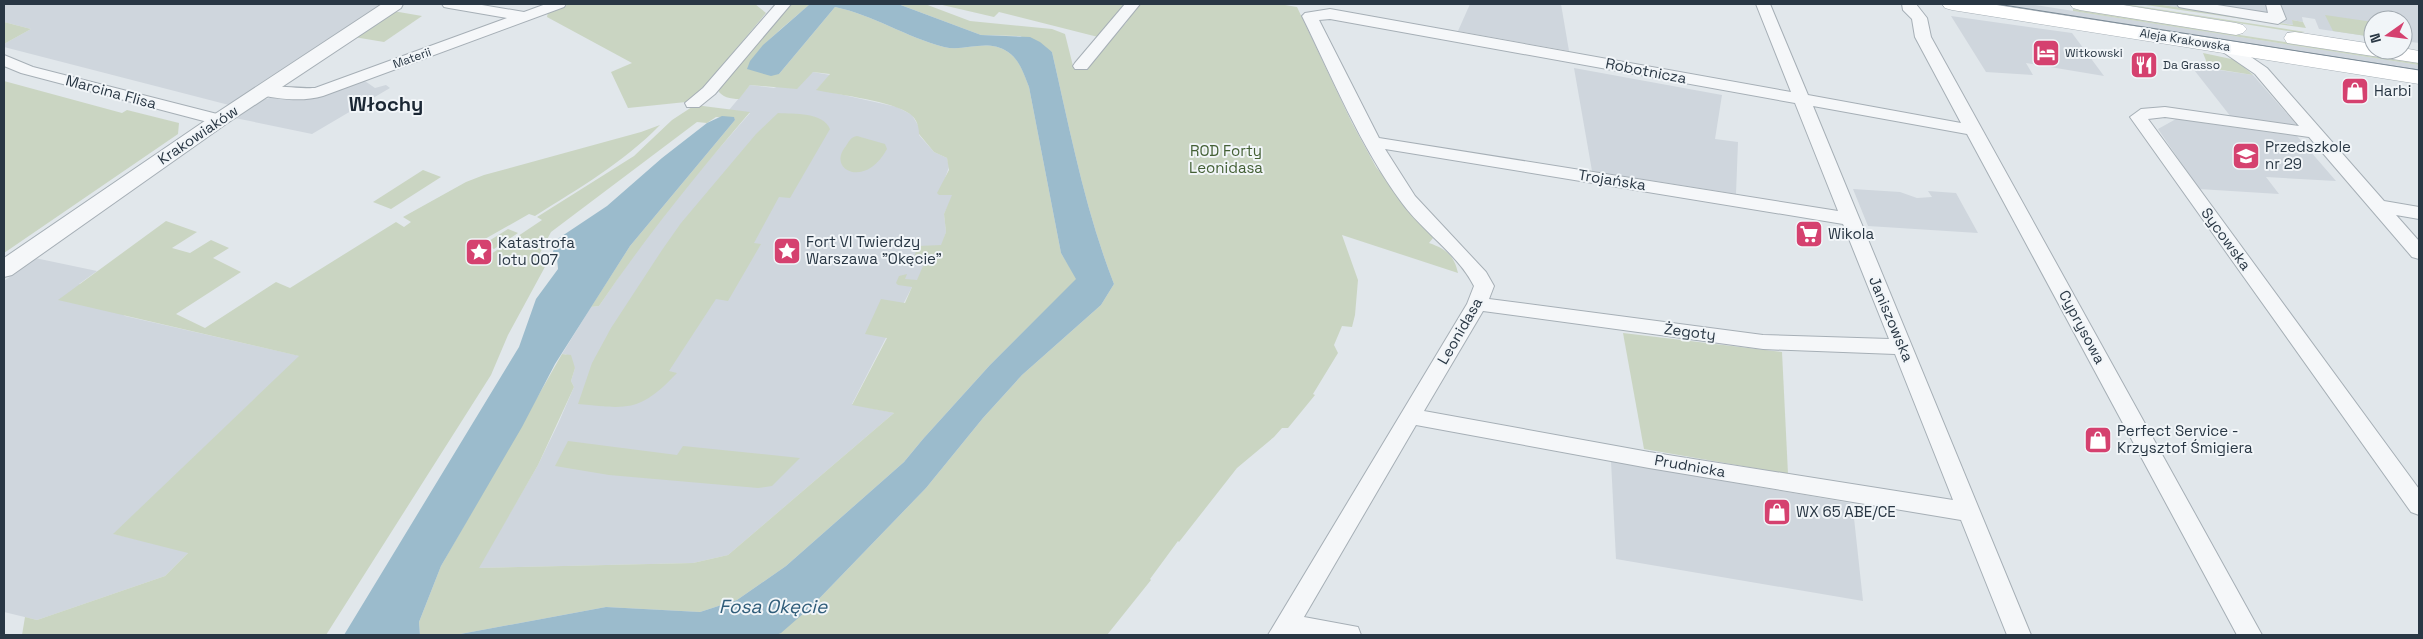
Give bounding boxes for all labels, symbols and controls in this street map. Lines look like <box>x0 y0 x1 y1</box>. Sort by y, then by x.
north arrow <box>2363 10 2413 60</box>
street label: Aleja Krakowska <box>2138 25 2232 55</box>
text: N <box>2366 31 2385 45</box>
hotel icon: Witkowski <box>2031 38 2061 68</box>
street label: Materii <box>391 44 433 72</box>
place label: Witkowski <box>2065 45 2123 61</box>
restaurant icon: Da Grasso <box>2129 50 2159 80</box>
street label: Robotnicza <box>1604 53 1689 88</box>
place label: Da Grasso <box>2163 57 2220 73</box>
street label: Marcina Flisa <box>64 70 159 113</box>
shop icon: Harbi <box>2340 76 2370 106</box>
place label: Harbi <box>2374 81 2411 100</box>
district label: Włochy <box>349 91 423 117</box>
street label: Krakowiaków <box>154 101 242 168</box>
place label: Przedszkole nr 29 <box>2265 137 2351 173</box>
park label: ROD Forty Leonidasa <box>1189 141 1263 177</box>
school or university icon: Przedszkole nr 29 <box>2231 141 2261 171</box>
street label: Trojańska <box>1577 165 1648 194</box>
street label: Sycowska <box>2197 204 2256 274</box>
supermarket icon: Wikola <box>1794 219 1824 249</box>
place label: Wikola <box>1828 224 1874 243</box>
place label: Fort VI Twierdzy Warszawa "Okęcie" <box>806 232 942 268</box>
place label: Katastrofa lotu 007 <box>498 233 575 269</box>
place icon: Fort VI Twierdzy Warszawa "Okęcie" <box>772 236 802 266</box>
place icon: Katastrofa lotu 007 <box>464 237 494 267</box>
street label: Janiszowska <box>1865 273 1918 365</box>
street label: Cyprysowa <box>2055 287 2110 367</box>
street label: Leonidasa <box>1433 294 1486 367</box>
street label: Żegoty <box>1663 319 1717 344</box>
place label: Perfect Service - Krzysztof Śmigiera <box>2117 421 2253 457</box>
shop icon: Perfect Service - Krzysztof Śmigiera <box>2083 425 2113 455</box>
street label: Prudnicka <box>1653 450 1727 481</box>
shop icon: WX 65 ABE/CE <box>1762 497 1792 527</box>
place label: WX 65 ABE/CE <box>1796 502 1896 521</box>
water label: Fosa Okęcie <box>719 594 828 619</box>

